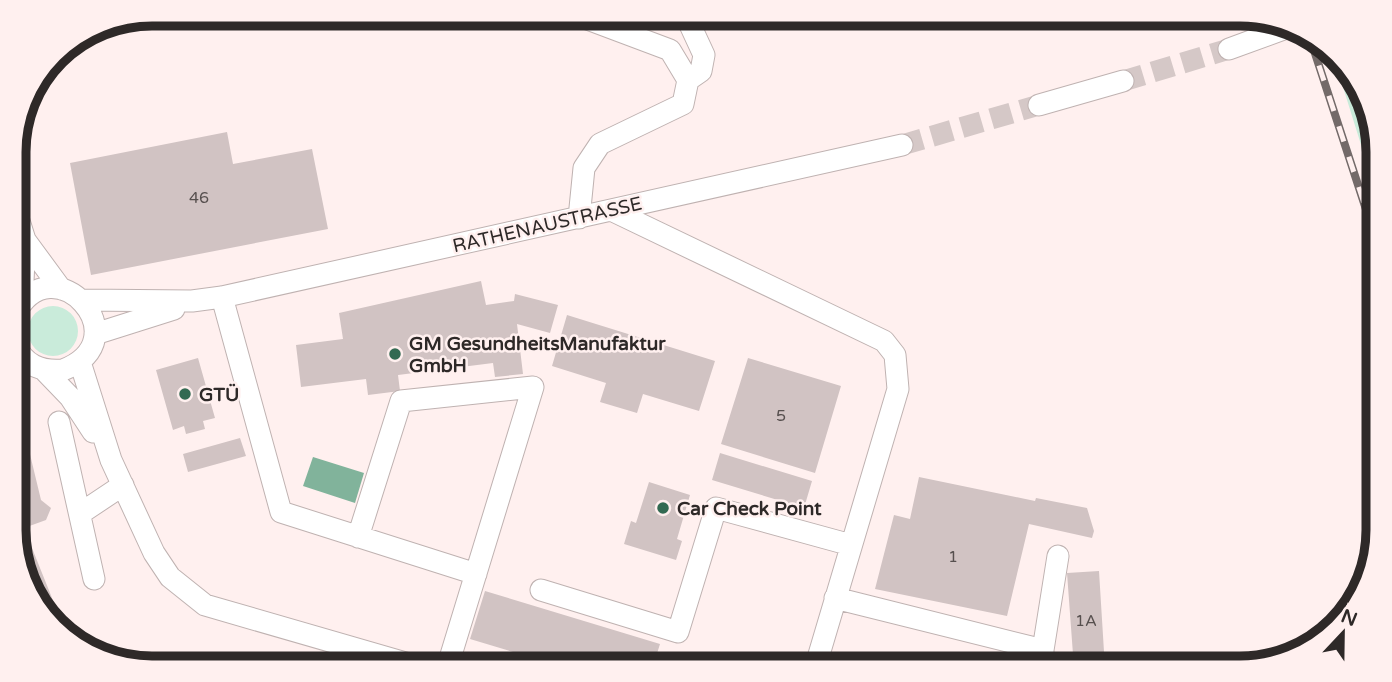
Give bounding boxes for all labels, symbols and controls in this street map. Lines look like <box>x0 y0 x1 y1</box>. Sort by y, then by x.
house number: 46 <box>189 188 209 208</box>
street label: RATHENAUSTRASSE <box>450 192 644 257</box>
place label: GM GesundheitsManufaktur GmbH <box>409 333 666 377</box>
marker: GM GesundheitsManufaktur GmbH <box>387 346 403 362</box>
place label: GTÜ <box>199 383 239 406</box>
marker: GTÜ <box>177 386 193 402</box>
house number: 5 <box>776 406 786 426</box>
place label: Car Check Point <box>677 498 822 520</box>
marker: Car Check Point <box>655 500 671 516</box>
house number: 1 <box>948 547 958 567</box>
north arrow <box>1308 598 1378 668</box>
text: N <box>1338 605 1360 631</box>
house number: 1A <box>1075 611 1097 631</box>

